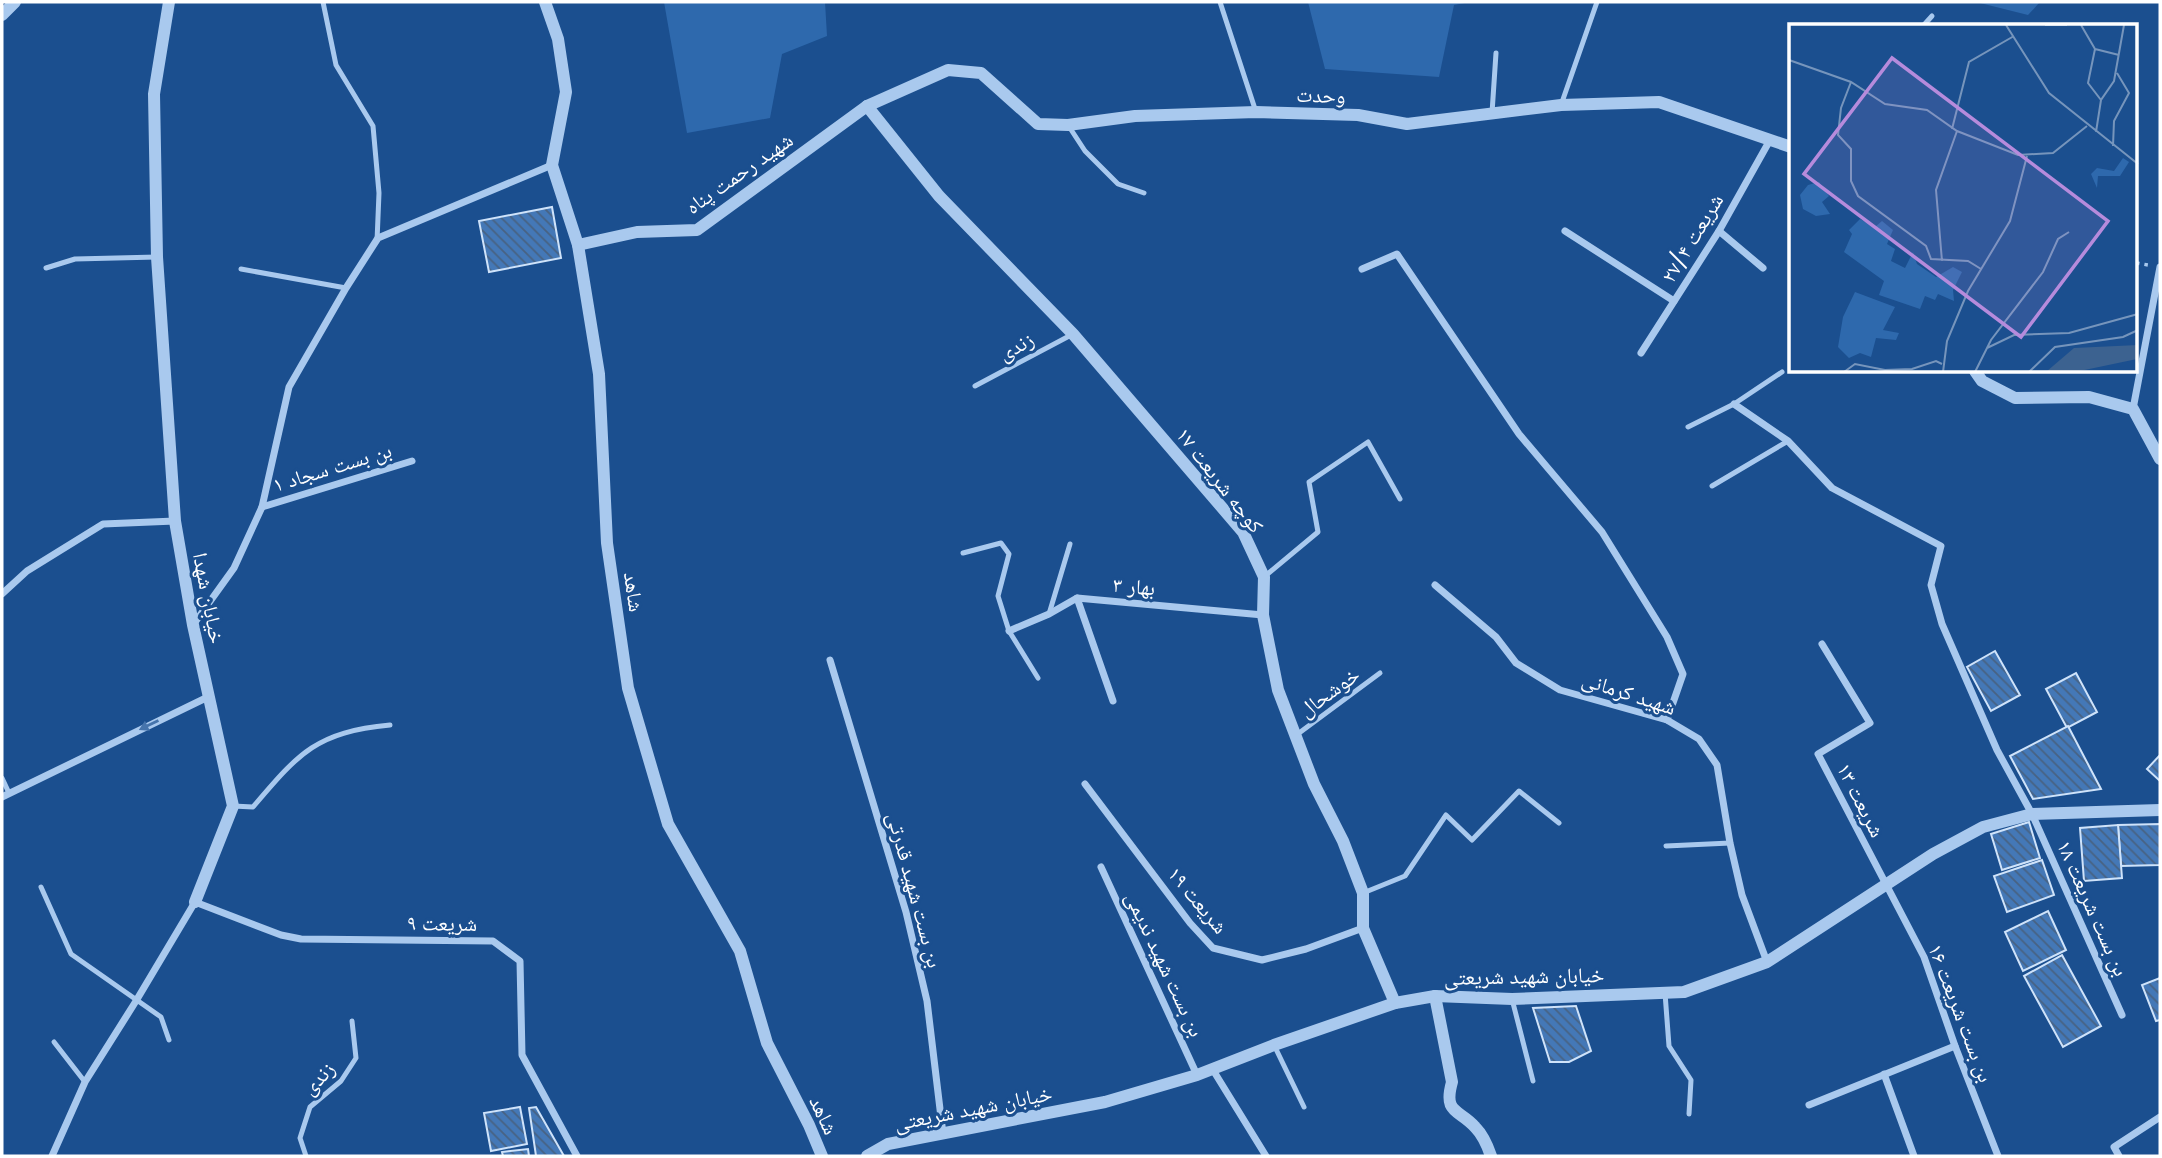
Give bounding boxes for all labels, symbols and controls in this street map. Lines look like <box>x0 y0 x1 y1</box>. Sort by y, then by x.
inset map <box>1789 24 2138 373</box>
street label: وحدت <box>1296 80 1346 110</box>
street label: شهید رحمت پناه <box>679 125 799 221</box>
street label: شریعت ۲۷/۴ <box>1654 188 1730 288</box>
street label: زندی <box>993 325 1039 367</box>
street label: کوچه شریعت ۱۷ <box>1170 421 1271 539</box>
street label: بن بست سجاد ۱ <box>269 435 395 499</box>
street label: خیابان شهدا <box>186 550 232 646</box>
street label: شاهد <box>617 570 651 614</box>
street label: بهار ۳ <box>1112 570 1156 602</box>
street label: خوشحال <box>1293 660 1365 724</box>
street label: شهید کرمانی <box>1578 664 1680 722</box>
one-way arrow <box>139 720 159 731</box>
street label: شریعت ۱۳ <box>1830 758 1892 842</box>
street label: بن بست شهید قدرتی <box>880 809 950 971</box>
street label: بن بست شریعت ۱۸ <box>2050 835 2136 981</box>
street label: شریعت ۱۹ <box>1161 860 1235 940</box>
street label: بن بست شهید ندیمی <box>1119 887 1211 1041</box>
street label: شریعت ۹ <box>407 908 477 938</box>
street label: بن بست شریعت ۱۶ <box>1921 940 2001 1086</box>
street label: خیابان شهید شریعتی <box>1444 960 1604 992</box>
street label: زندی <box>295 1055 341 1101</box>
street label: خیابان شهید شریعتی <box>892 1078 1054 1138</box>
street label: شاهد <box>802 1091 846 1139</box>

